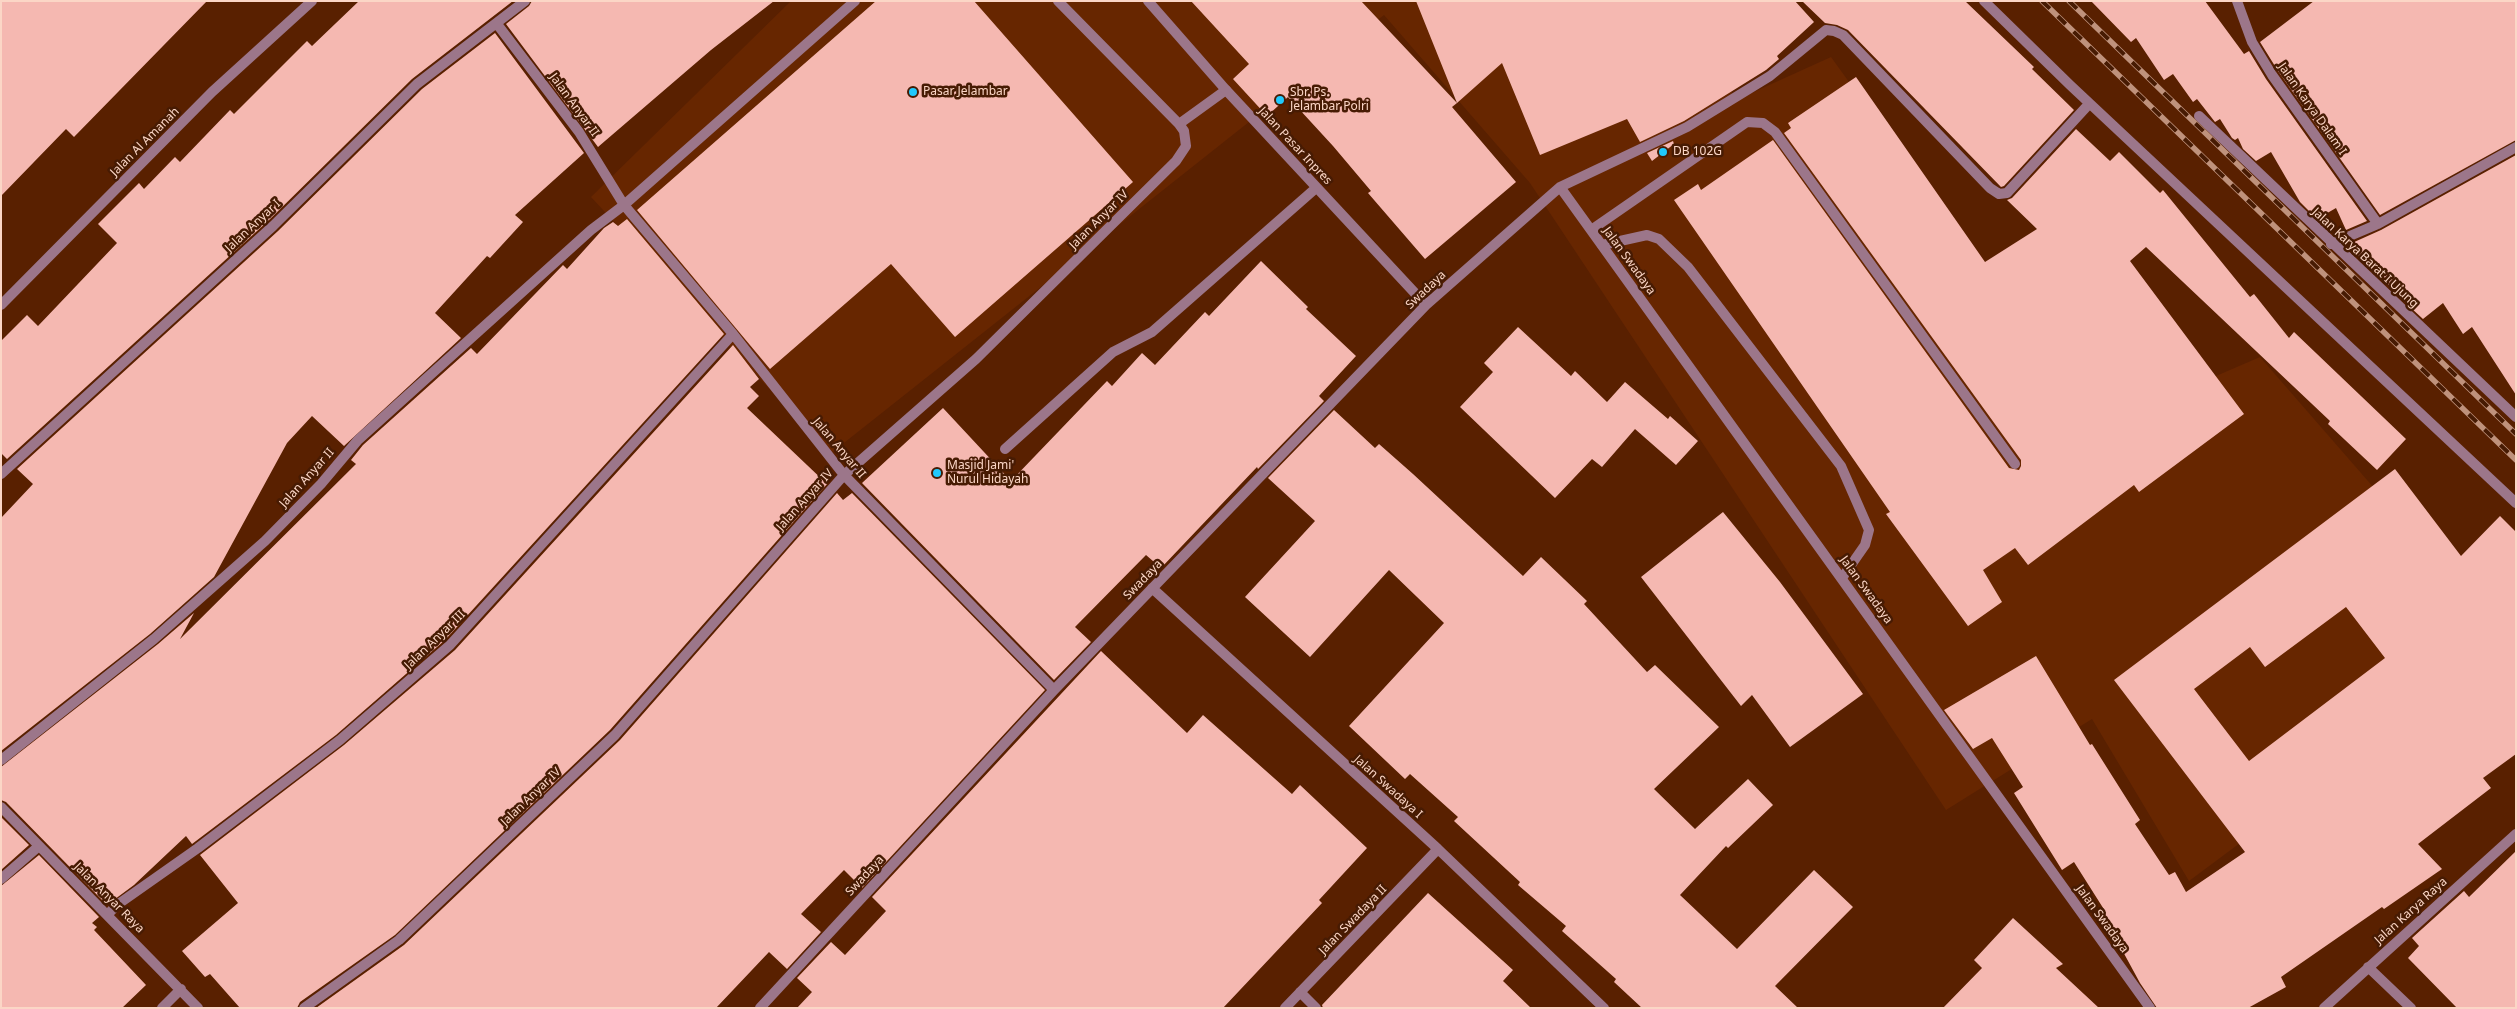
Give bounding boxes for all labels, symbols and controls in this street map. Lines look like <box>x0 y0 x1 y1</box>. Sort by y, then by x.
street label: Jalan Karya Dalam I <box>2275 60 2349 158</box>
street label: Jalan Anyar II <box>546 71 602 139</box>
place label: Pasar Jelambar <box>923 85 1008 99</box>
marker: Pasar Jelambar <box>907 86 919 98</box>
place label: Sbr. Ps. Jelambar Polri <box>1290 86 1369 114</box>
marker: Sbr. Ps. Jelambar Polri <box>1274 94 1286 106</box>
street label: Jalan Pasar Inpres <box>1255 104 1335 188</box>
street label: Jalan Al Amanah <box>108 105 182 179</box>
place label: DB 102G <box>1673 145 1722 159</box>
marker: DB 102G <box>1657 146 1669 158</box>
street label: Jalan Anyar IV <box>1066 187 1132 253</box>
street label: Jalan Anyar I <box>222 197 284 255</box>
street label: Jalan Karya Barat I Ujung <box>2309 205 2421 311</box>
street label: Jalan Swadaya <box>1600 224 1658 298</box>
street label: Swadaya <box>1403 268 1449 312</box>
street label: Jalan Anyar II <box>810 415 868 481</box>
street label: Jalan Anyar II <box>277 445 337 511</box>
place label: Masjid Jami' Nurul Hidayah <box>947 459 1028 487</box>
street label: Jalan Anyar IV <box>774 466 836 534</box>
marker: Masjid Jami' Nurul Hidayah <box>931 467 943 479</box>
street label: Jalan Swadaya <box>1837 553 1895 627</box>
street label: Swadaya <box>1121 557 1165 603</box>
street label: Jalan Anyar III <box>402 608 468 672</box>
street label: Jalan Swadaya I <box>1351 752 1425 822</box>
street label: Jalan Anyar IV <box>498 765 564 829</box>
street label: Swadaya <box>843 853 887 899</box>
street label: Jalan Anyar Raya <box>71 860 147 936</box>
street label: Jalan Karya Raya <box>2372 875 2450 947</box>
street label: Jalan Swadaya II <box>1316 882 1390 958</box>
street label: Jalan Swadaya <box>2073 882 2131 956</box>

